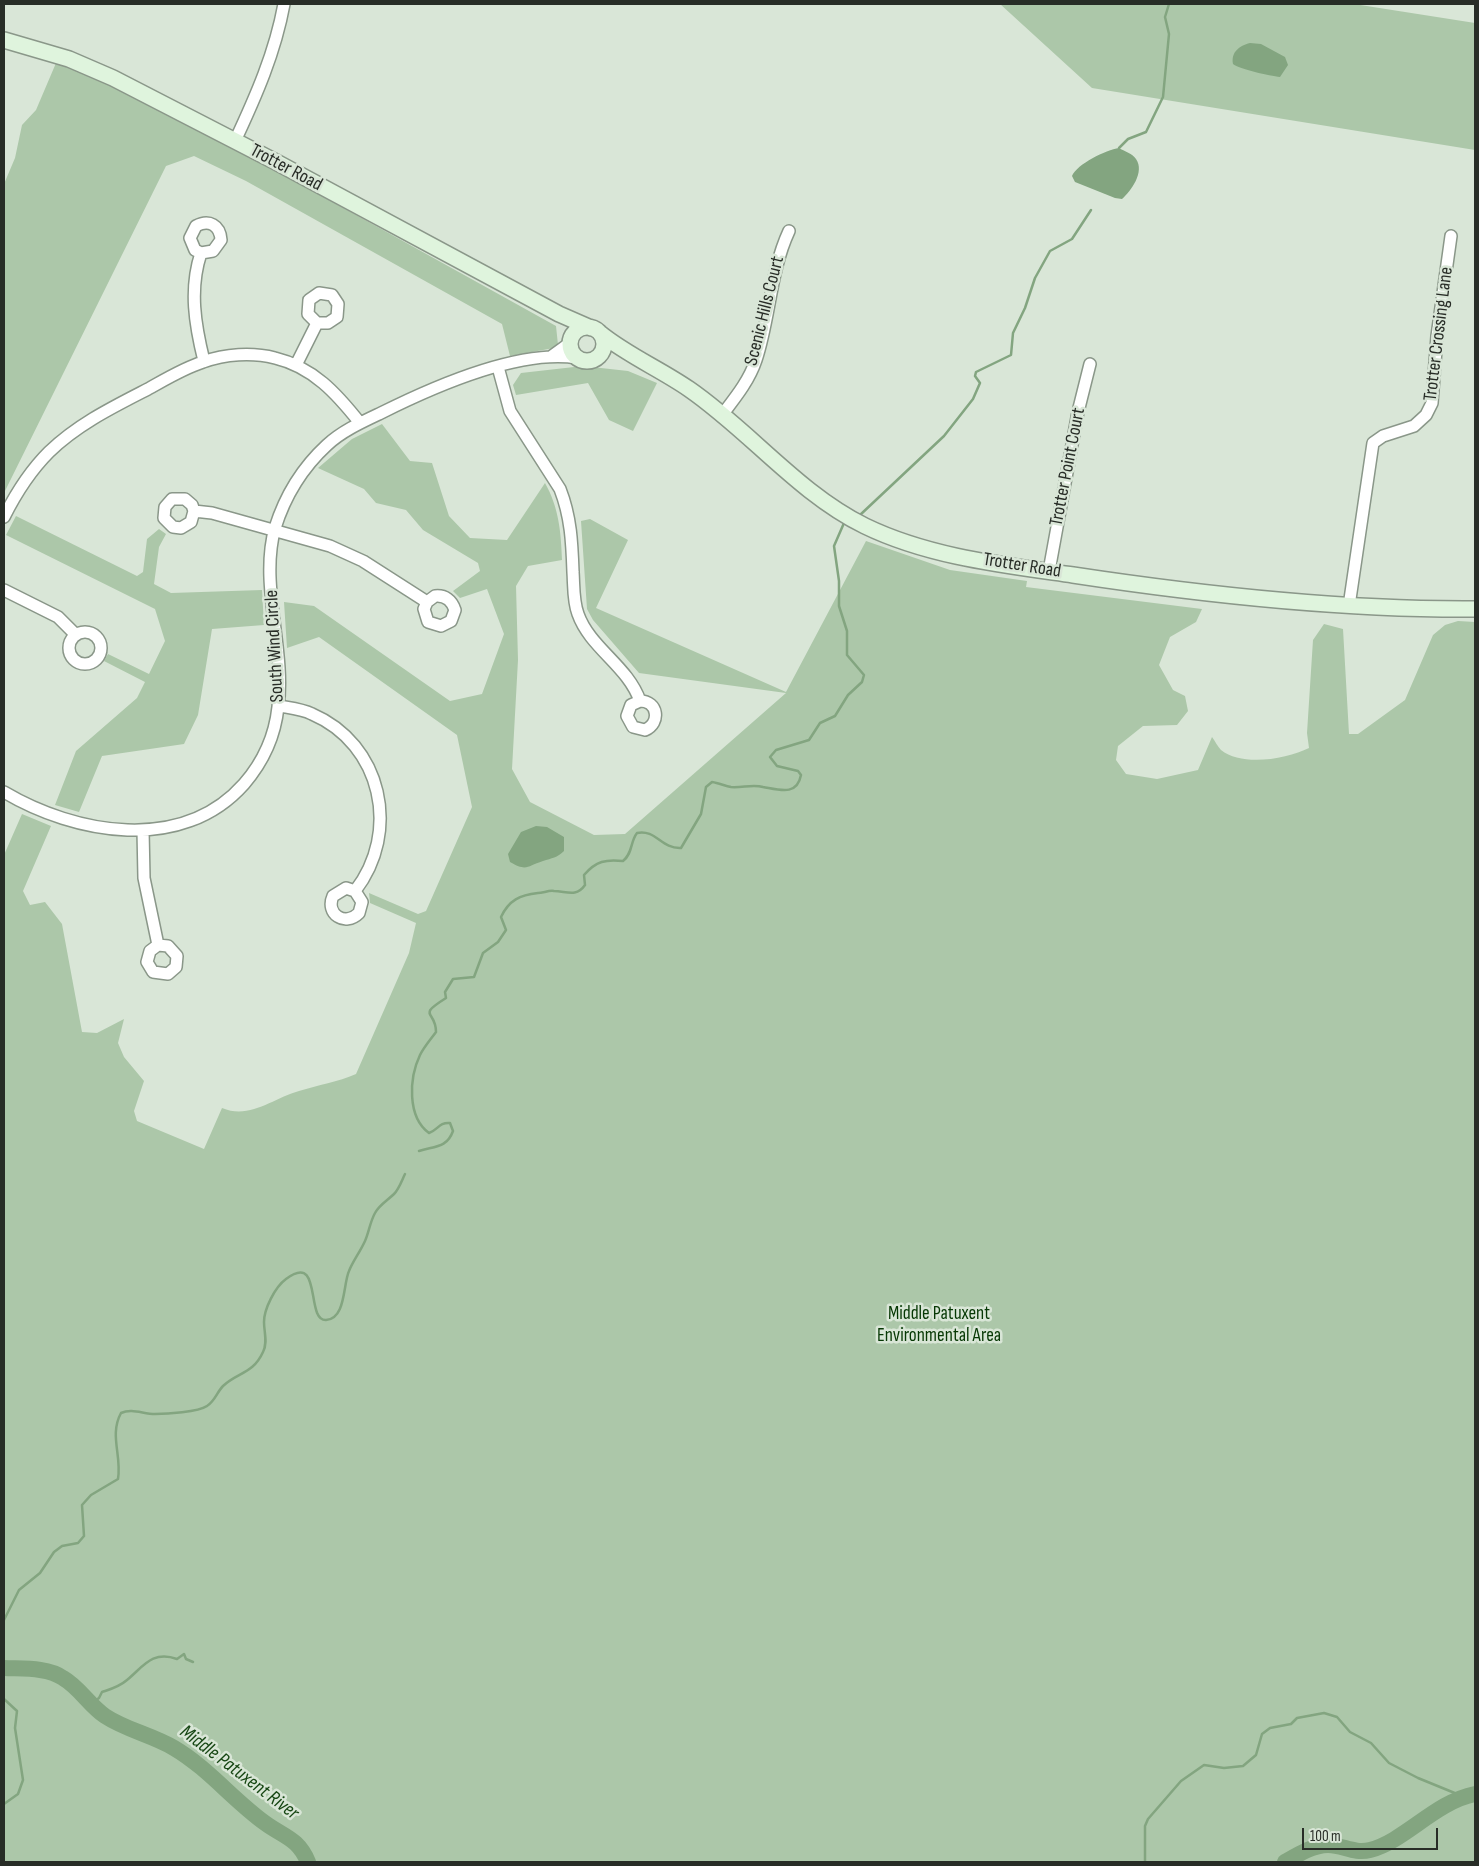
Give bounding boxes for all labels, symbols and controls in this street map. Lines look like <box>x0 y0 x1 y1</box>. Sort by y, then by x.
street label: Trotter Road <box>246 140 326 196</box>
street label: Scenic Hills Court <box>740 254 790 368</box>
street label: Trotter Crossing Lane <box>1419 266 1459 402</box>
street label: Trotter Point Court <box>1045 406 1091 528</box>
street label: Trotter Road <box>981 549 1063 583</box>
street label: South Wind Circle <box>261 589 289 703</box>
park label: Middle Patuxent Environmental Area <box>877 1303 1001 1347</box>
water label: Middle Patuxent River <box>175 1720 303 1826</box>
scale bar <box>1304 1818 1440 1850</box>
text: 100 m <box>1310 1827 1341 1846</box>

